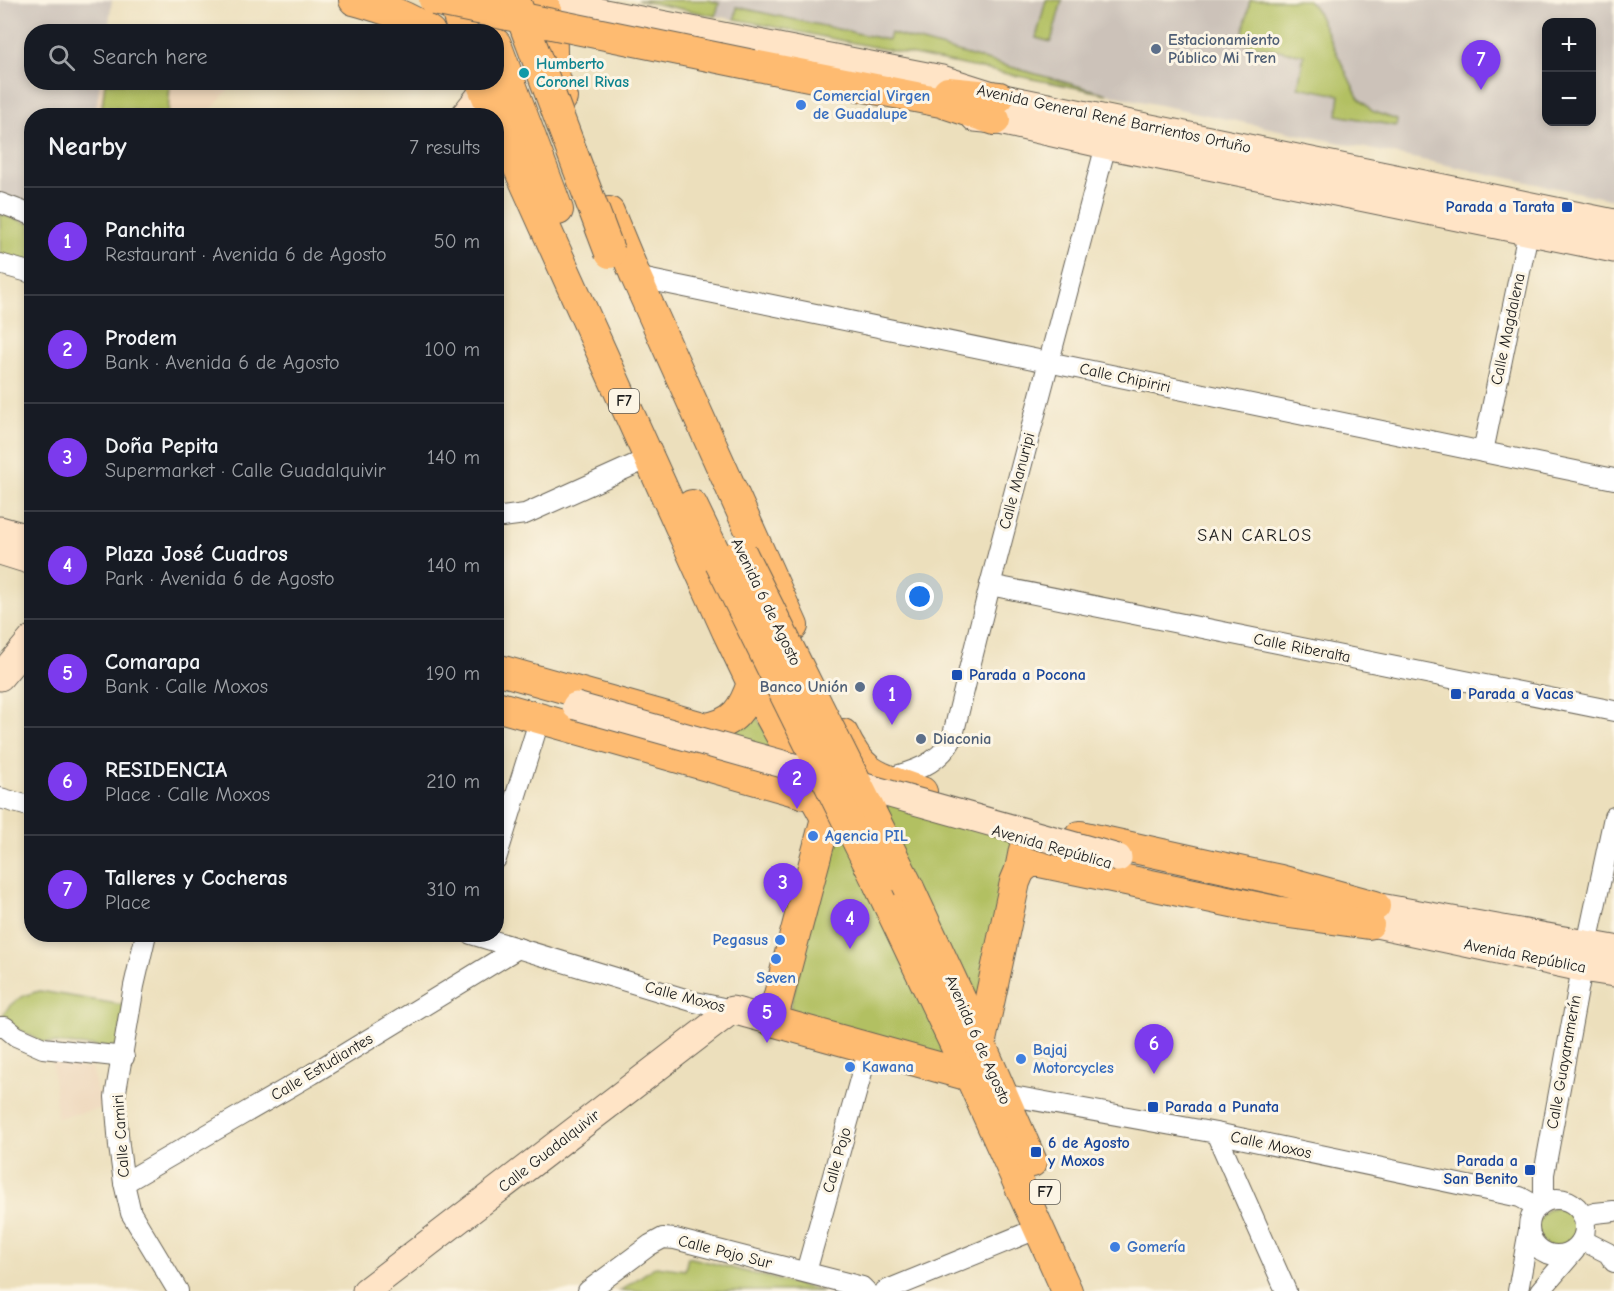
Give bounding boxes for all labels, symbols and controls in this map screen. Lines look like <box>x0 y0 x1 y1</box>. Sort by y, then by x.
map controls <box>1542 18 1596 126</box>
button: + <box>1542 18 1596 72</box>
search box <box>24 24 504 90</box>
place label: Estacionamiento Público Mi Tren <box>1168 31 1280 67</box>
pin: 7 <box>1462 40 1500 90</box>
icon: search <box>45 41 78 74</box>
marker: Estacionamiento Público Mi Tren <box>1149 42 1163 56</box>
text: Search here <box>93 44 208 70</box>
place label: Humberto Coronel Rivas <box>536 55 629 91</box>
marker: Humberto Coronel Rivas <box>517 66 531 80</box>
button: − <box>1542 72 1596 126</box>
street label: Avenida General René Barrientos Ortuño <box>975 81 1253 157</box>
place label: Comercial Virgen de Guadalupe <box>813 87 930 123</box>
marker: Comercial Virgen de Guadalupe <box>794 98 808 112</box>
text: Nearby <box>48 132 127 162</box>
text: 7 results <box>409 136 480 159</box>
place label: Parada a Tarata <box>1446 198 1555 216</box>
marker: Parada a Tarata <box>1560 200 1574 214</box>
text: Panchita <box>105 217 185 243</box>
text: 1 <box>64 230 71 253</box>
text: 50 m <box>434 230 480 253</box>
text: Restaurant · Avenida 6 de Agosto <box>105 243 387 266</box>
street label: Calle Magdalena <box>1487 271 1529 387</box>
text: Prodem <box>105 325 177 351</box>
text: 2 <box>63 338 72 361</box>
text: 100 m <box>425 338 480 361</box>
text: Bank · Avenida 6 de Agosto <box>105 351 340 374</box>
street label: Calle Chipiriri <box>1078 360 1172 396</box>
road number: F7 <box>609 389 639 413</box>
street label: Calle Manuripi <box>995 431 1039 531</box>
text: Doña Pepita <box>105 433 219 459</box>
text: 3 <box>63 446 72 469</box>
text: 140 m <box>427 446 480 469</box>
text: Supermarket · Calle Guadalquivir <box>105 459 386 482</box>
district label: SAN CARLOS <box>1197 525 1313 546</box>
street label: Avenida 6 de Agosto <box>727 535 805 669</box>
text: Plaza José Cuadros <box>105 541 288 567</box>
text: 4 <box>63 554 72 577</box>
text: 140 m <box>427 554 480 577</box>
text: Park · Avenida 6 de Agosto <box>105 567 335 590</box>
your location <box>905 582 934 611</box>
street label: Calle Riberalta <box>1252 630 1352 666</box>
text: Comarapa <box>105 649 200 675</box>
text: 5 <box>62 662 73 685</box>
text: 190 m <box>426 662 480 685</box>
place label: Parada a Pocona <box>969 666 1086 684</box>
marker: Parada a Pocona <box>950 668 964 682</box>
text: Bank · Calle Moxos <box>105 675 268 698</box>
pin: 1 <box>872 676 912 725</box>
place label: Banco Unión <box>760 678 848 696</box>
marker: Banco Unión <box>853 680 867 694</box>
place label: Parada a Vacas <box>1468 685 1574 703</box>
marker: Parada a Vacas <box>1449 687 1463 701</box>
place label: Diaconia <box>933 730 991 748</box>
marker: Diaconia <box>914 732 928 746</box>
text: RESIDENCIA <box>105 757 227 783</box>
pin: 2 <box>778 760 816 809</box>
text: 6 <box>62 770 73 793</box>
text: 210 m <box>426 770 480 793</box>
text: Place · Calle Moxos <box>105 783 270 806</box>
street label: Avenida República <box>990 821 1114 873</box>
place label: Agencia PIL <box>825 827 908 845</box>
marker: Agencia PIL <box>806 829 820 843</box>
pin: 3 <box>764 864 802 913</box>
text: Talleres y Cocheras <box>105 865 287 891</box>
text: 7 <box>63 878 72 901</box>
text: 310 m <box>427 878 480 901</box>
text: Place <box>105 891 151 914</box>
pin: 4 <box>830 900 870 949</box>
place label: Pegasus <box>713 931 768 949</box>
marker: Pegasus <box>773 933 787 947</box>
street label: Avenida República <box>1462 935 1588 977</box>
marker: Seven <box>769 952 783 966</box>
place label: Seven <box>756 969 796 987</box>
street label: Avenida 6 de Agosto <box>941 973 1015 1107</box>
street label: Calle Moxos <box>643 978 727 1016</box>
pin: 5 <box>748 994 786 1043</box>
street label: Calle Guayaramerín <box>1543 994 1585 1130</box>
pin: 6 <box>1134 1024 1174 1074</box>
street label: Calle Estudiantes <box>268 1029 376 1104</box>
place label: Bajaj Motorcycles <box>1033 1041 1114 1077</box>
marker: Bajaj Motorcycles <box>1014 1052 1028 1066</box>
place label: Kawana <box>862 1058 914 1076</box>
marker: Kawana <box>843 1060 857 1074</box>
street label: Calle Camiri <box>109 1094 133 1178</box>
place label: Parada a Punata <box>1165 1098 1279 1116</box>
marker: Parada a Punata <box>1146 1100 1160 1114</box>
street label: Calle Guadalquivir <box>495 1106 604 1196</box>
street label: Calle Pojo <box>819 1125 855 1195</box>
street label: Calle Moxos <box>1229 1128 1313 1162</box>
place label: 6 de Agosto y Moxos <box>1048 1134 1130 1170</box>
marker: 6 de Agosto y Moxos <box>1029 1145 1043 1159</box>
place label: Parada a San Benito <box>1443 1152 1518 1188</box>
marker: Parada a San Benito <box>1523 1163 1537 1177</box>
road number: F7 <box>1030 1180 1060 1204</box>
street label: Calle Pojo Sur <box>676 1232 774 1273</box>
place label: Gomería <box>1127 1238 1186 1256</box>
marker: Gomería <box>1108 1240 1122 1254</box>

